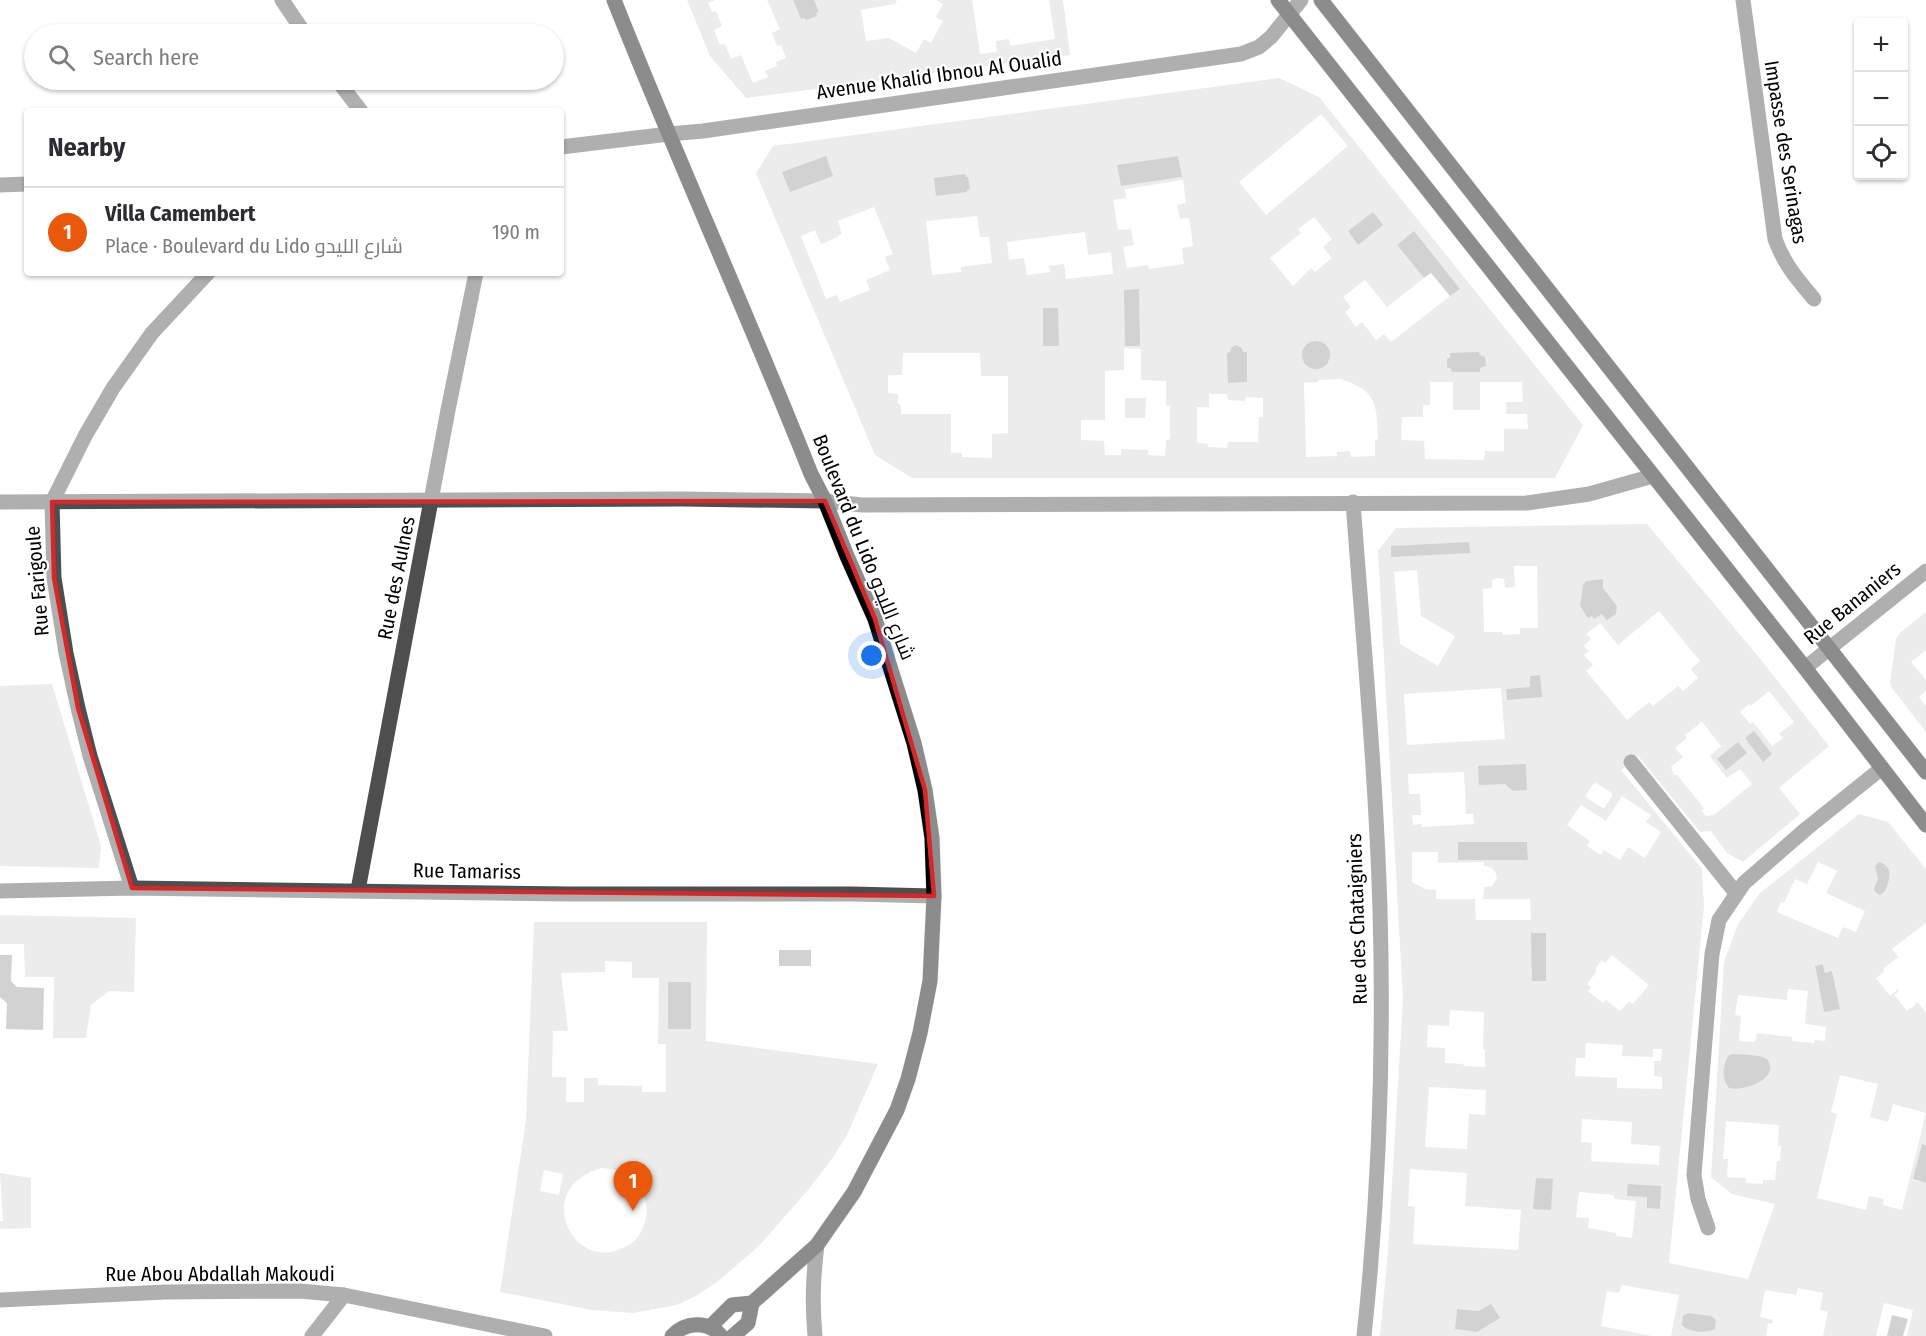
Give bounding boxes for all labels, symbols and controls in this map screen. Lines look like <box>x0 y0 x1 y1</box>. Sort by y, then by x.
map controls <box>1854 18 1908 180</box>
button: + <box>1854 18 1908 72</box>
search box <box>24 24 564 90</box>
icon: search <box>45 41 78 74</box>
text: Search here <box>93 44 199 71</box>
street label: Avenue Khalid Ibnou Al Oualid <box>815 46 1063 104</box>
street label: Impasse des Serinagas <box>1760 59 1812 245</box>
button: − <box>1854 72 1908 126</box>
button: locate <box>1854 126 1908 180</box>
text: Nearby <box>48 132 125 163</box>
text: Villa Camembert <box>105 200 256 227</box>
text: 1 <box>63 220 72 244</box>
text: 190 m <box>492 220 540 244</box>
text: Place · Boulevard du Lido شارع الليدو <box>105 234 403 258</box>
street label: Boulevard du Lido شارع الليدو <box>806 431 920 664</box>
street label: Rue des Aulnes <box>372 514 420 642</box>
street label: Rue Farigoule <box>20 525 54 637</box>
street label: Rue Bananiers <box>1799 557 1905 649</box>
your location <box>857 641 886 670</box>
street label: Rue des Chataigniers <box>1342 833 1372 1005</box>
street label: Rue Tamariss <box>413 858 521 884</box>
pin: 1 <box>614 1162 652 1211</box>
street label: Rue Abou Abdallah Makoudi <box>105 1262 335 1286</box>

